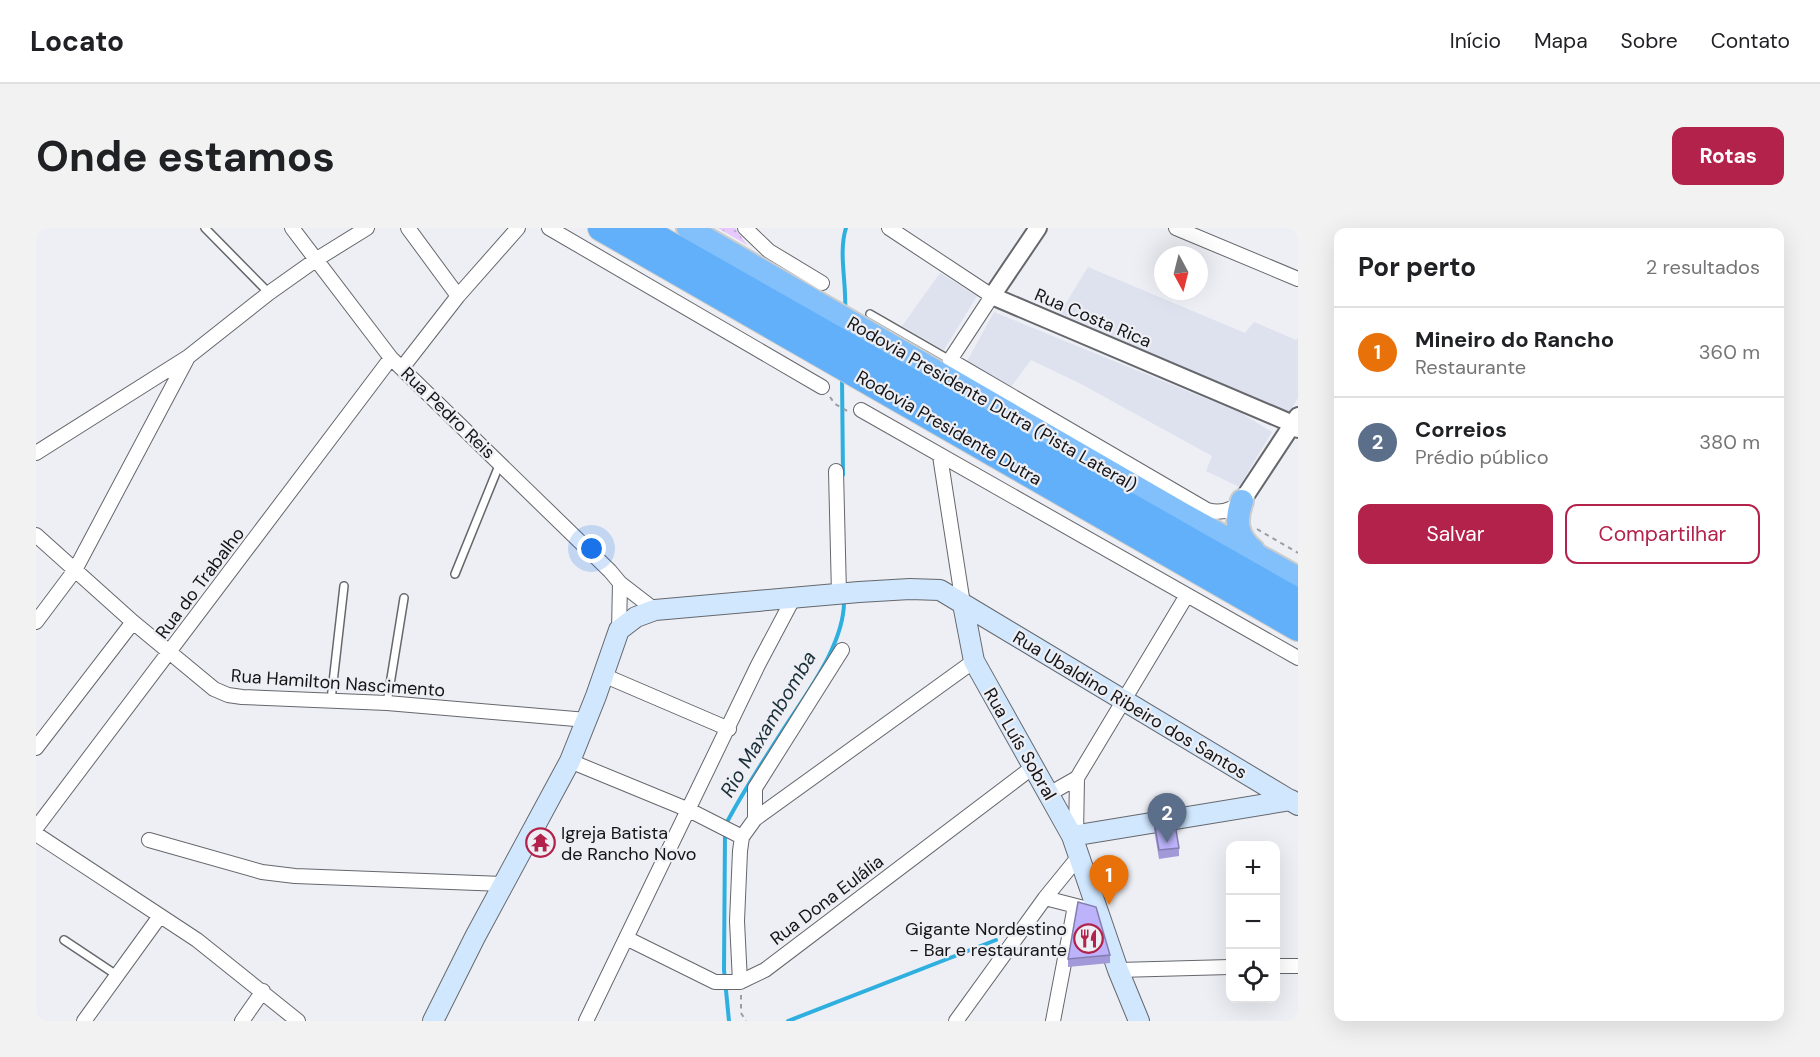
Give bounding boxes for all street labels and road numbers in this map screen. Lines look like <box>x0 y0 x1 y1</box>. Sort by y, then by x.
street label: Rua Costa Rica <box>1031 283 1155 353</box>
street label: Rodovia Presidente Dutra (Pista Lateral) <box>843 312 1141 496</box>
street label: Rua Pedro Reis <box>396 362 500 464</box>
street label: Rodovia Presidente Dutra <box>852 366 1046 490</box>
street label: Rua do Trabalho <box>150 522 250 644</box>
street label: Rua Ubaldino Ribeiro dos Santos <box>1008 625 1252 785</box>
street label: Rua Hamilton Nascimento <box>230 664 446 702</box>
street label: Rua Luís Sobral <box>978 683 1062 805</box>
street label: Rua Dona Eulália <box>765 849 889 951</box>

